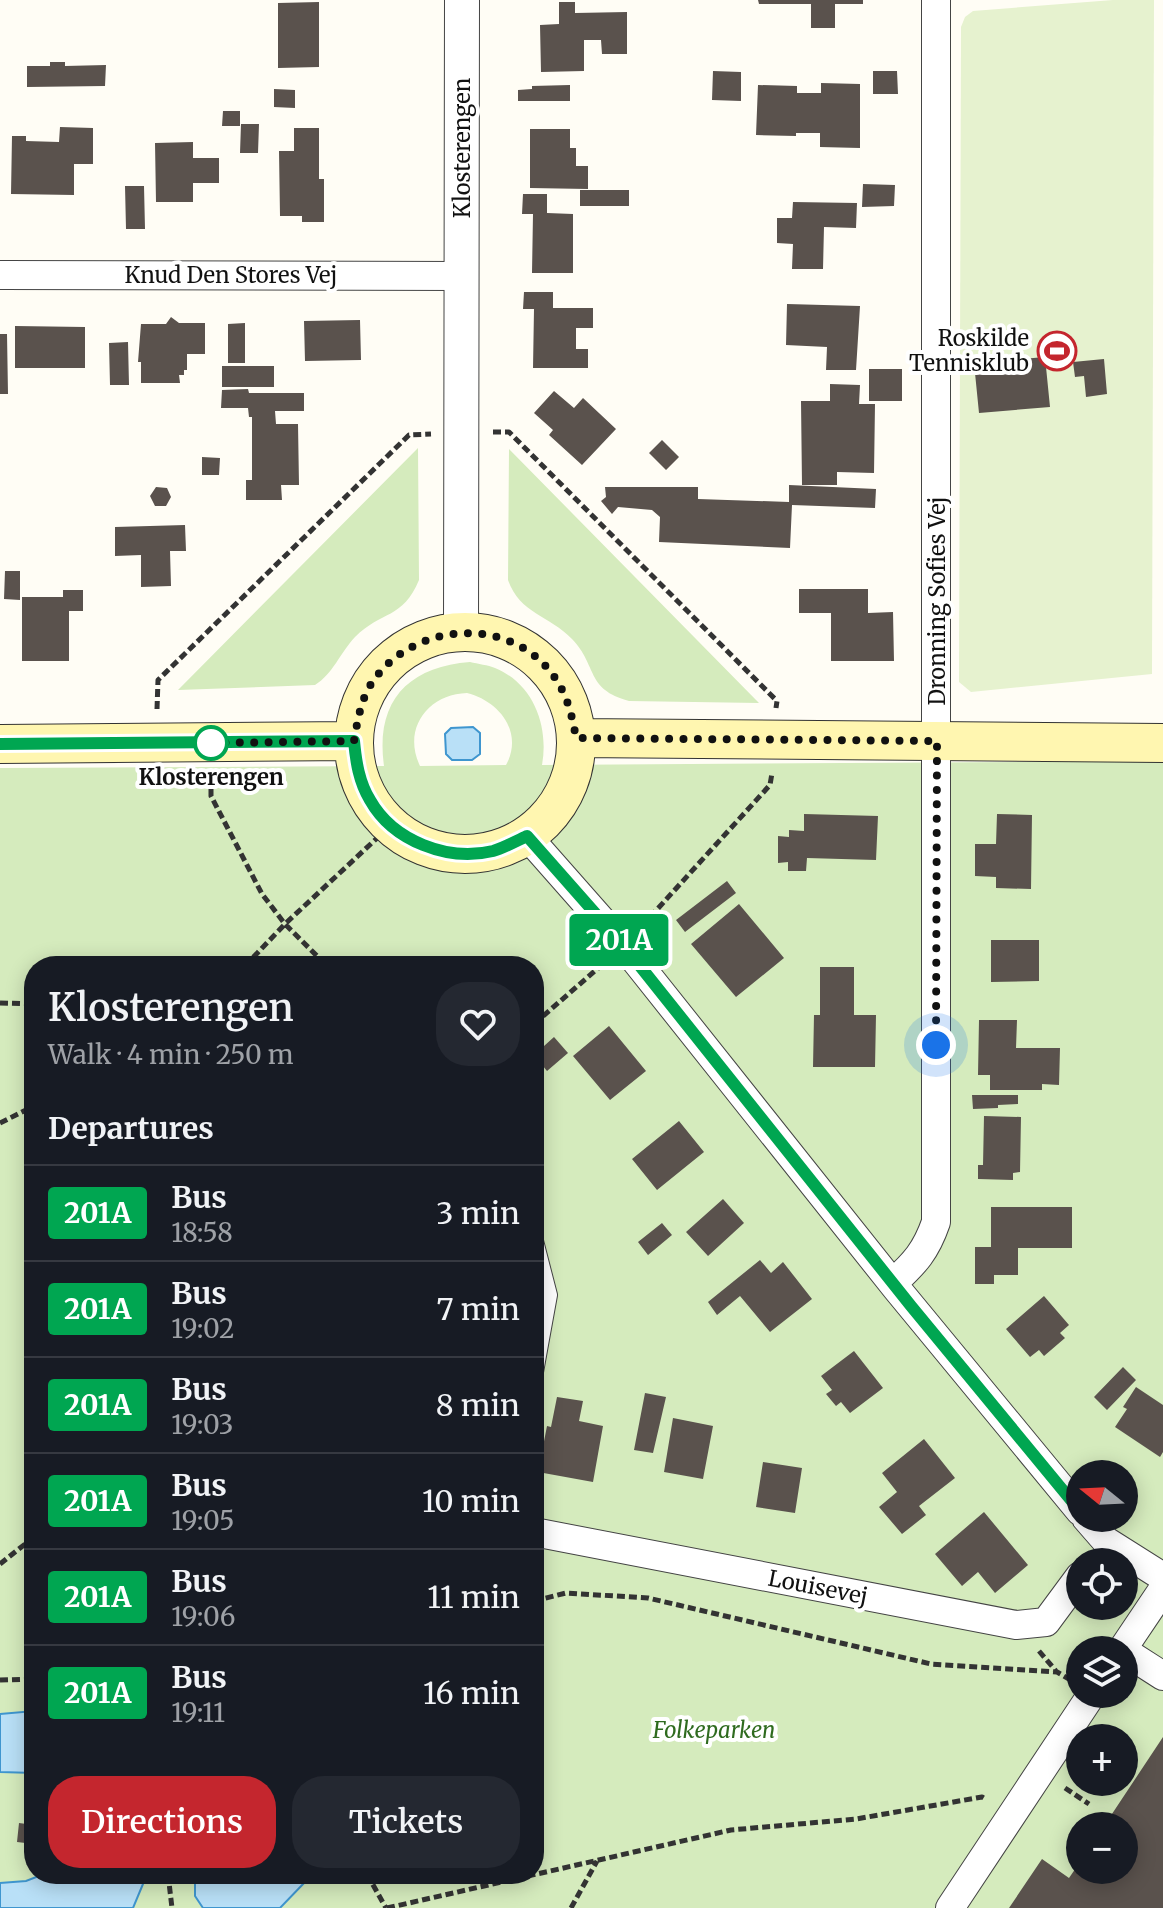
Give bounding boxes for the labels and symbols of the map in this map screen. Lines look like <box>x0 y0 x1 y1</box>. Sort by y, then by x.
street label: Klosterengen <box>448 77 476 218</box>
street label: Knud Den Stores Vej <box>125 261 337 289</box>
place label: Roskilde Tennisklub <box>909 324 1029 377</box>
sports icon: Roskilde Tennisklub <box>1036 330 1078 372</box>
street label: Dronning Sofies Vej <box>923 497 951 705</box>
marker: Klosterengen <box>194 726 228 760</box>
place label: Klosterengen <box>138 763 284 791</box>
line badge: 201A <box>563 914 675 966</box>
your location <box>916 1025 956 1065</box>
north arrow <box>1066 1460 1138 1532</box>
street label: Louisevej <box>766 1564 870 1610</box>
park label: Folkeparken <box>652 1716 775 1744</box>

